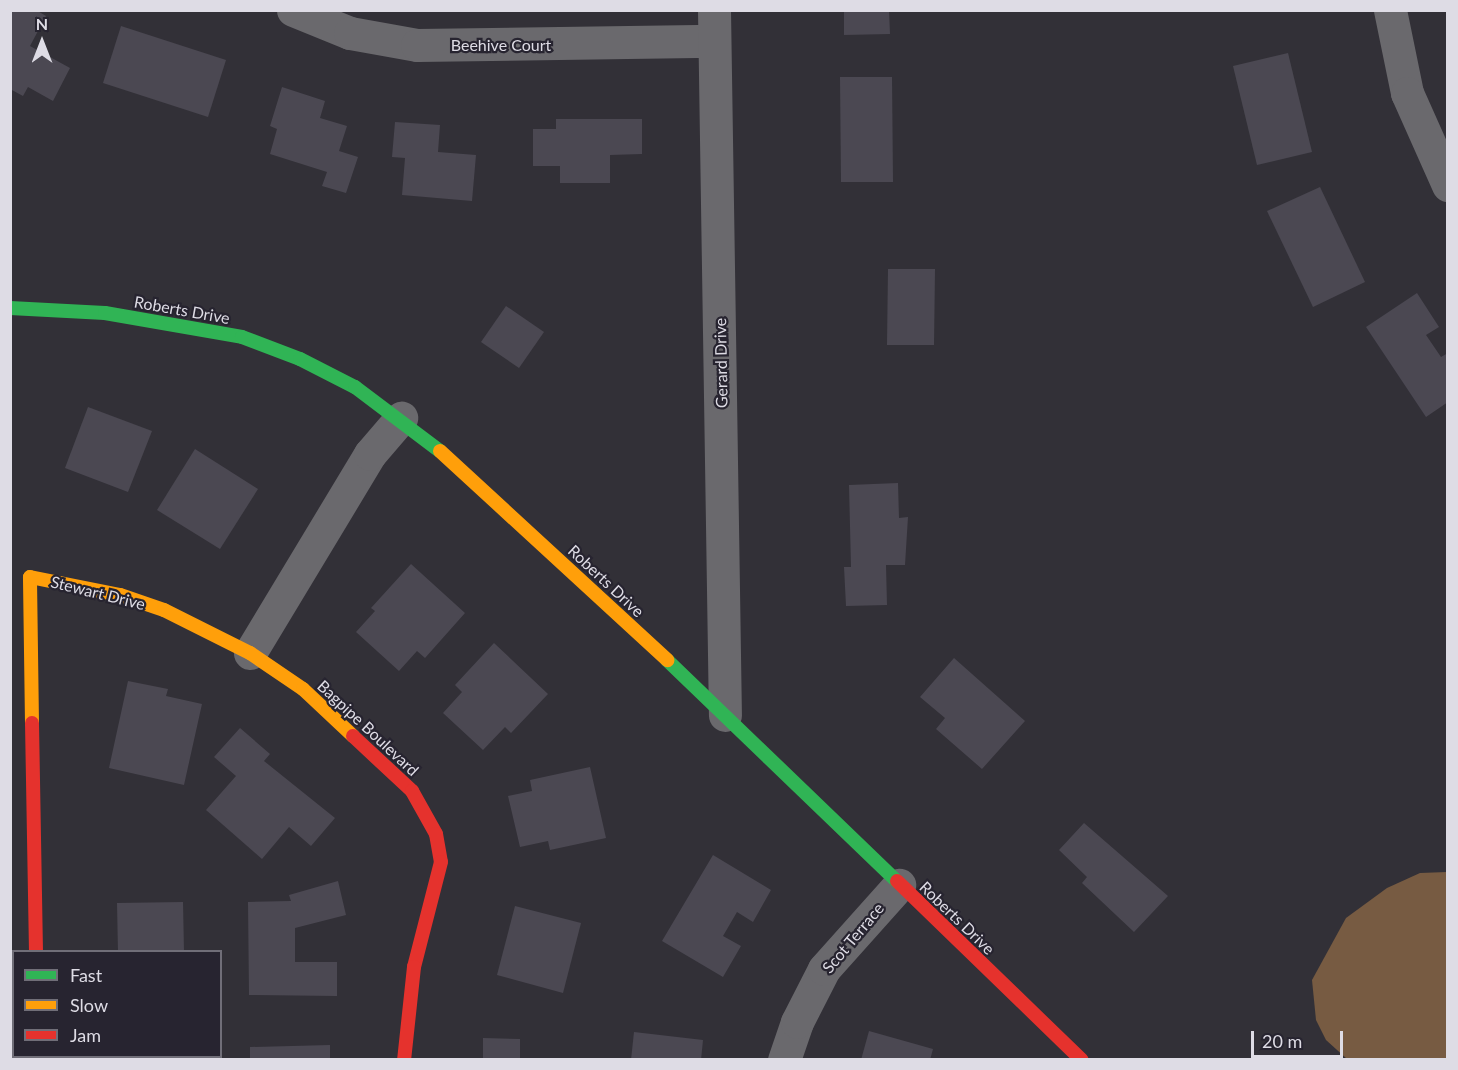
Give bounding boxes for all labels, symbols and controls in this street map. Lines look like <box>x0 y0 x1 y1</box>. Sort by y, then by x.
north arrow <box>12 12 72 72</box>
text: N <box>36 14 48 33</box>
street label: Beehive Court <box>451 35 551 55</box>
street label: Roberts Drive <box>133 292 231 328</box>
street label: Gerard Drive <box>711 318 731 408</box>
street label: Roberts Drive <box>564 541 648 621</box>
street label: Stewart Drive <box>49 572 147 614</box>
street label: Bagpipe Boulevard <box>313 676 423 780</box>
street label: Roberts Drive <box>916 878 998 958</box>
street label: Scot Terrace <box>818 899 888 977</box>
legend <box>12 950 222 1058</box>
text: Fast <box>70 964 102 986</box>
text: Slow <box>70 994 108 1016</box>
scale bar <box>1254 1019 1346 1057</box>
text: Jam <box>70 1024 101 1046</box>
text: 20 m <box>1262 1030 1302 1052</box>

